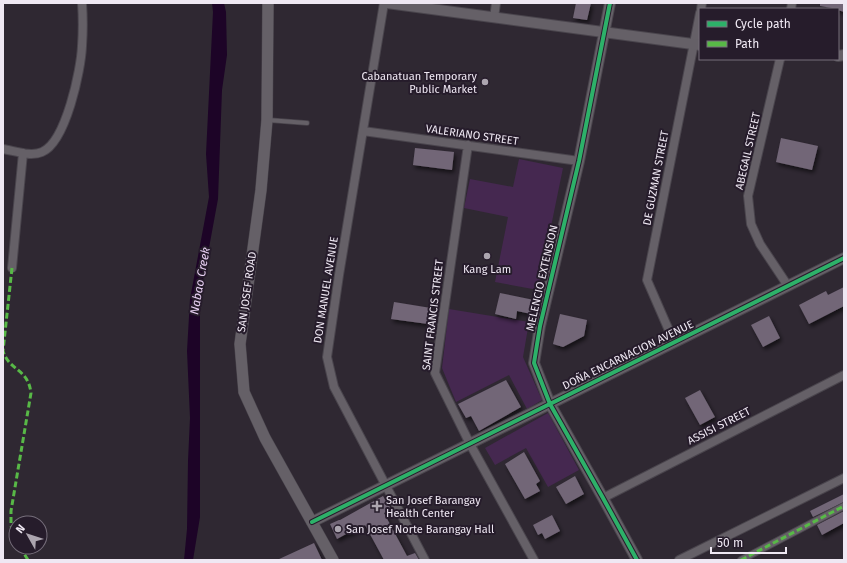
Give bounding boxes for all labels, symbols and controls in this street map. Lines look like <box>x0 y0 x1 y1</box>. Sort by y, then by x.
legend <box>699 8 839 60</box>
text: Cycle path <box>735 17 791 31</box>
text: Path <box>735 37 759 51</box>
place label: Cabanatuan Temporary Public Market <box>361 70 478 96</box>
marker: Cabanatuan Temporary Public Market <box>480 77 490 87</box>
street label: ABEGAIL STREET <box>733 111 763 191</box>
street label: VALERIANO STREET <box>425 122 519 148</box>
street label: DE GUZMAN STREET <box>640 129 672 227</box>
street label: MELENCIO EXTENSION <box>523 224 561 332</box>
street label: DON MANUEL AVENUE <box>311 236 341 344</box>
water label: Nabao Creek <box>187 246 213 316</box>
street label: SAN JOSEF ROAD <box>235 251 259 333</box>
marker: Kang Lam <box>482 251 492 261</box>
street label: SAINT FRANCIS STREET <box>420 259 446 371</box>
place label: Kang Lam <box>463 263 511 276</box>
street label: DOÑA ENCARNACION AVENUE <box>560 318 696 392</box>
street label: ASSISI STREET <box>685 404 753 447</box>
place label: San Josef Barangay Health Center <box>386 494 481 520</box>
marker: San Josef Barangay Health Center <box>371 500 383 512</box>
north arrow <box>8 515 48 555</box>
text: N <box>13 522 28 536</box>
place label: San Josef Norte Barangay Hall <box>346 523 494 536</box>
marker: San Josef Norte Barangay Hall <box>333 524 343 534</box>
scale bar <box>711 529 786 555</box>
text: 50 m <box>717 536 743 550</box>

